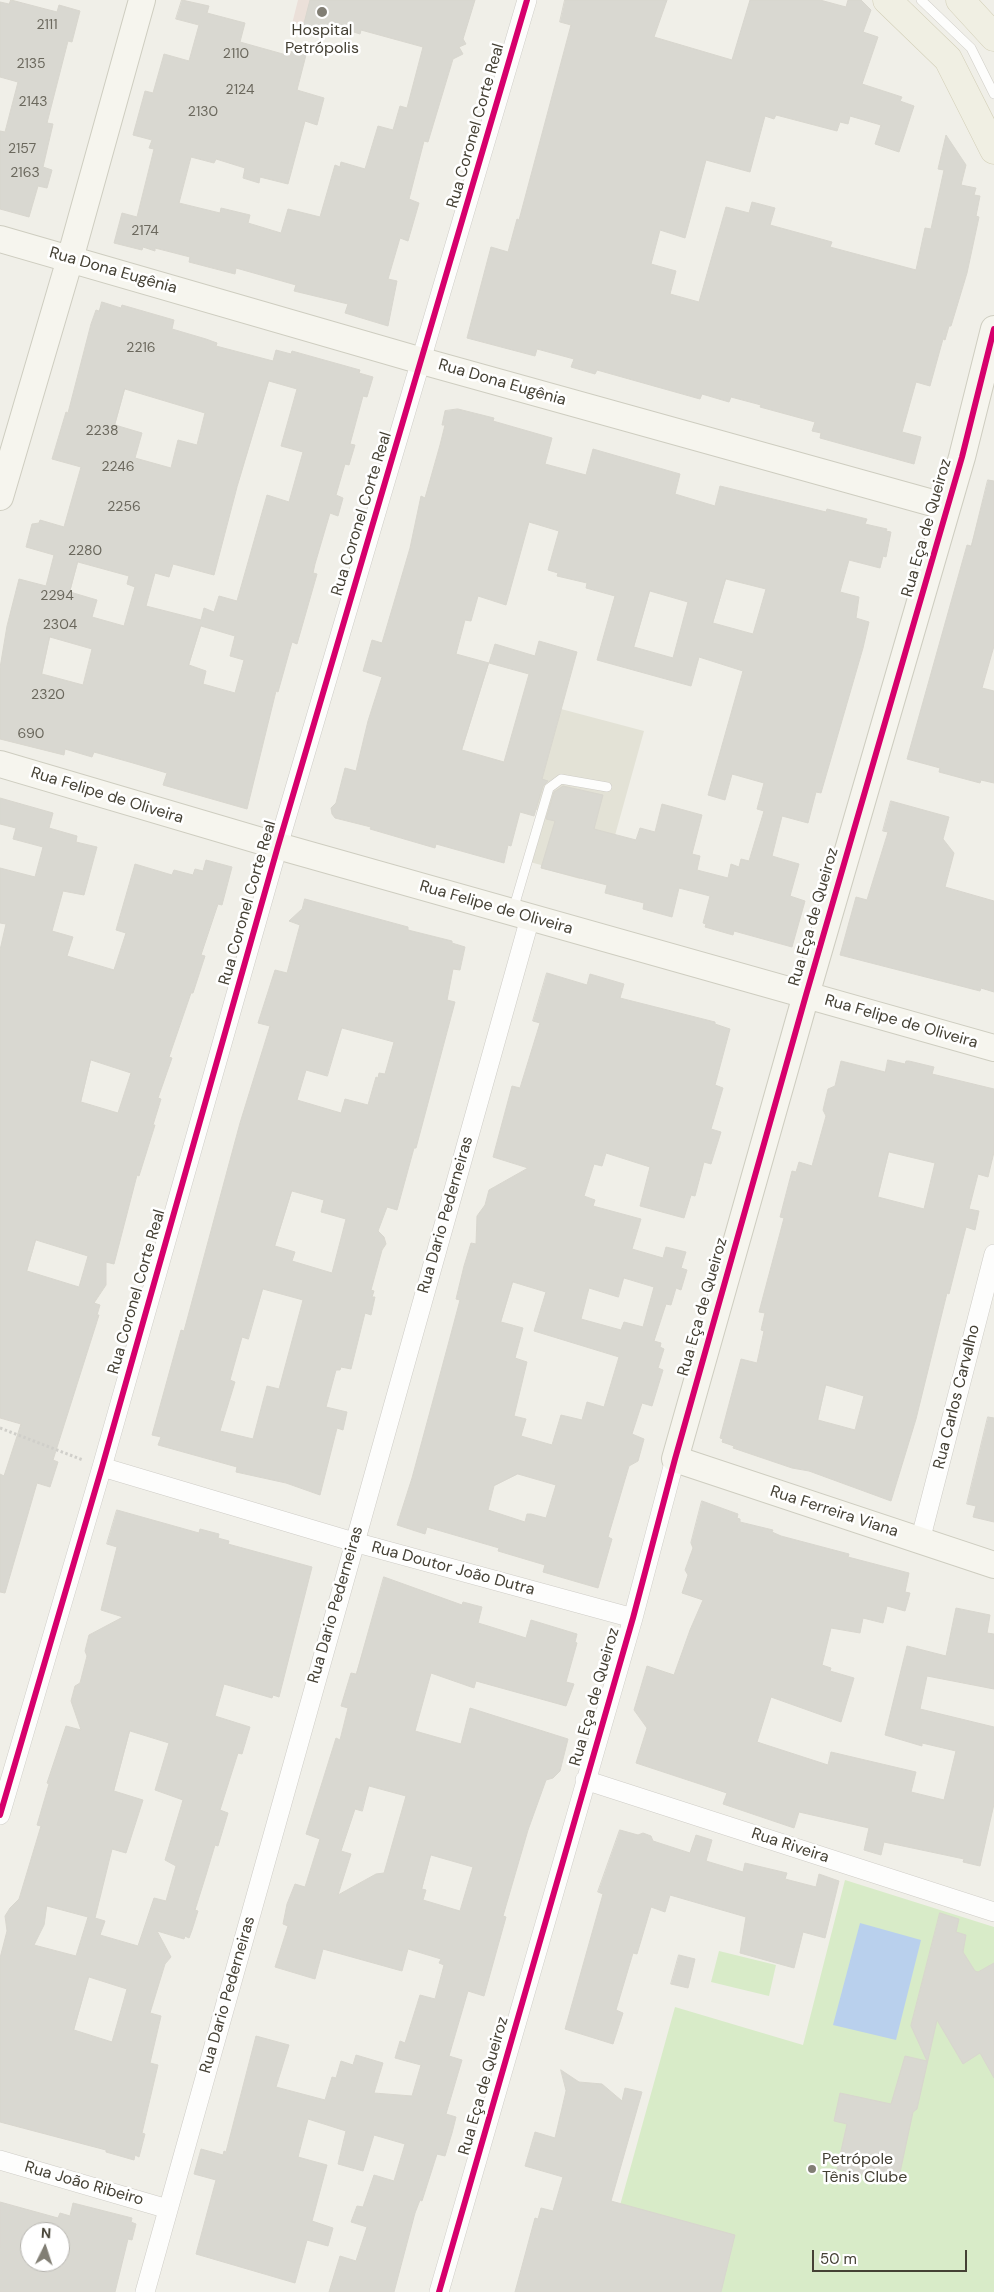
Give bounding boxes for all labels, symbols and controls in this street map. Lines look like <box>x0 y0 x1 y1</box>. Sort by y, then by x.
marker: Hospital Petrópolis <box>315 5 329 19</box>
house number: 2111 <box>36 17 58 33</box>
place label: Hospital Petrópolis <box>285 21 359 59</box>
street label: Rua Coronel Corte Real <box>443 41 509 211</box>
house number: 2110 <box>223 46 249 62</box>
house number: 2135 <box>16 56 46 72</box>
house number: 2124 <box>226 82 254 98</box>
house number: 2143 <box>18 94 48 110</box>
house number: 2130 <box>188 104 218 120</box>
house number: 2157 <box>8 141 36 157</box>
house number: 2163 <box>10 165 40 181</box>
house number: 2174 <box>131 223 159 239</box>
street label: Rua Dona Eugênia <box>47 244 179 298</box>
house number: 2216 <box>126 340 156 356</box>
street label: Rua Dona Eugênia <box>436 356 568 410</box>
house number: 2238 <box>86 423 118 439</box>
street label: Rua Coronel Corte Real <box>328 430 396 598</box>
street label: Rua Eça de Queiroz <box>898 457 956 599</box>
house number: 2246 <box>101 459 135 475</box>
house number: 2256 <box>107 499 141 515</box>
house number: 2280 <box>68 543 102 559</box>
house number: 2294 <box>40 588 74 604</box>
house number: 2304 <box>43 617 77 633</box>
house number: 2320 <box>31 687 65 703</box>
house number: 690 <box>18 726 44 742</box>
street label: Rua Felipe de Oliveira <box>28 764 186 828</box>
street label: Rua Coronel Corte Real <box>215 818 281 988</box>
street label: Rua Eça de Queiroz <box>785 846 843 988</box>
street label: Rua Felipe de Oliveira <box>417 877 575 939</box>
street label: Rua Felipe de Oliveira <box>822 991 980 1053</box>
street label: Rua Dario Pederneiras <box>414 1134 478 1296</box>
street label: Rua Coronel Corte Real <box>104 1207 170 1377</box>
street label: Rua Eça de Queiroz <box>674 1236 732 1378</box>
street label: Rua Carlos Carvalho <box>930 1323 984 1471</box>
street label: Rua Ferreira Viana <box>768 1482 900 1542</box>
street label: Rua Dario Pederneiras <box>304 1524 368 1686</box>
street label: Rua Doutor João Dutra <box>369 1538 537 1600</box>
street label: Rua Eça de Queiroz <box>566 1626 624 1768</box>
street label: Rua Riveira <box>749 1824 831 1868</box>
street label: Rua Dario Pederneiras <box>196 1914 260 2076</box>
street label: Rua Eça de Queiroz <box>455 2015 513 2157</box>
place label: Petrópole Tênis Clube <box>822 2150 907 2188</box>
street label: Rua João Ribeiro <box>22 2158 146 2210</box>
marker: Petrópole Tênis Clube <box>806 2163 818 2175</box>
north arrow <box>20 2222 70 2272</box>
text: N <box>40 2224 52 2242</box>
scale bar <box>814 2240 969 2272</box>
text: 50 m <box>820 2249 857 2269</box>

